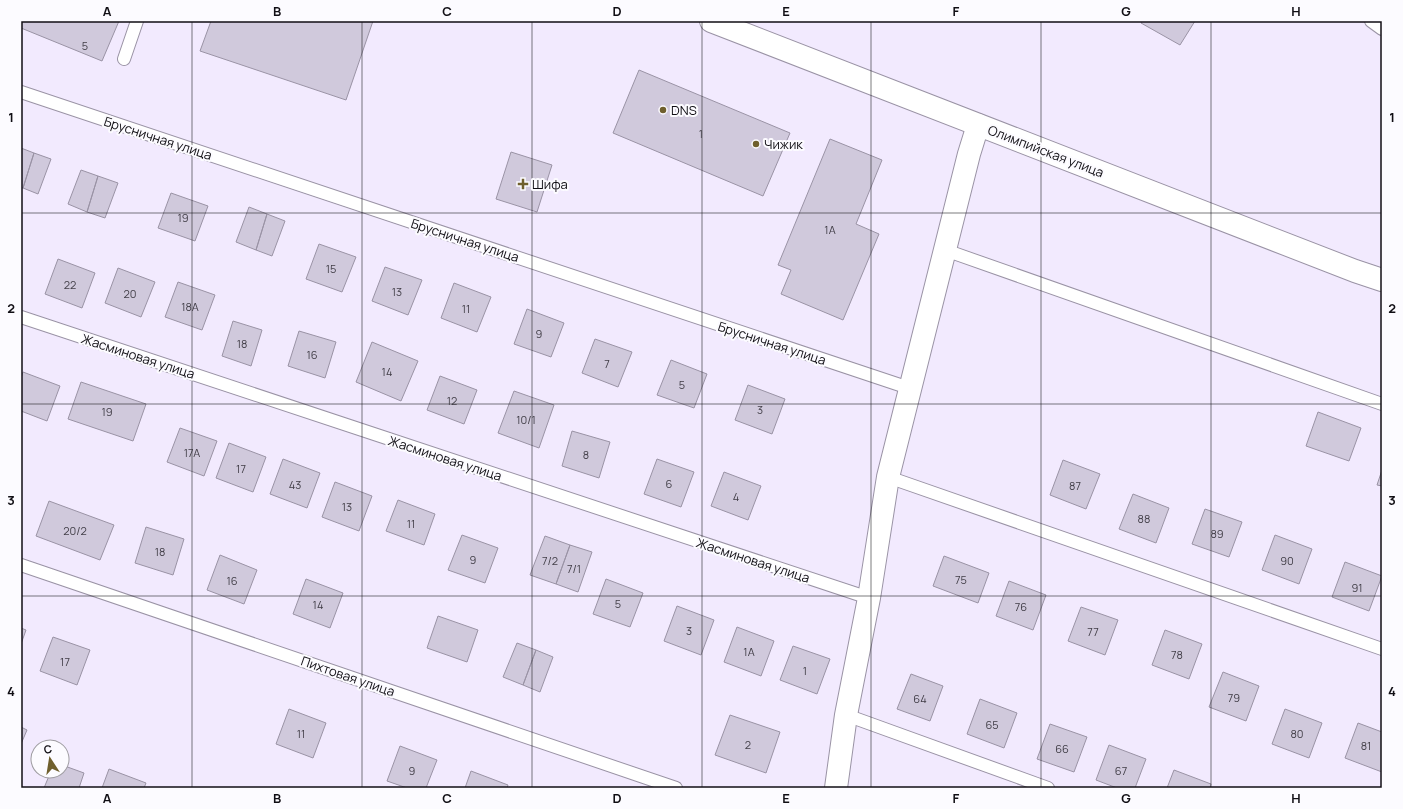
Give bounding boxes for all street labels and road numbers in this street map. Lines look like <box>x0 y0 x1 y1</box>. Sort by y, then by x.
street label: Брусничная улица <box>102 112 214 164</box>
street label: Олимпийская улица <box>985 121 1107 181</box>
street label: Брусничная улица <box>409 214 521 266</box>
street label: Брусничная улица <box>716 317 828 369</box>
street label: Жасминовая улица <box>79 329 197 383</box>
street label: Жасминовая улица <box>386 431 504 485</box>
street label: Жасминовая улица <box>694 533 812 587</box>
street label: Пихтовая улица <box>299 652 397 700</box>

